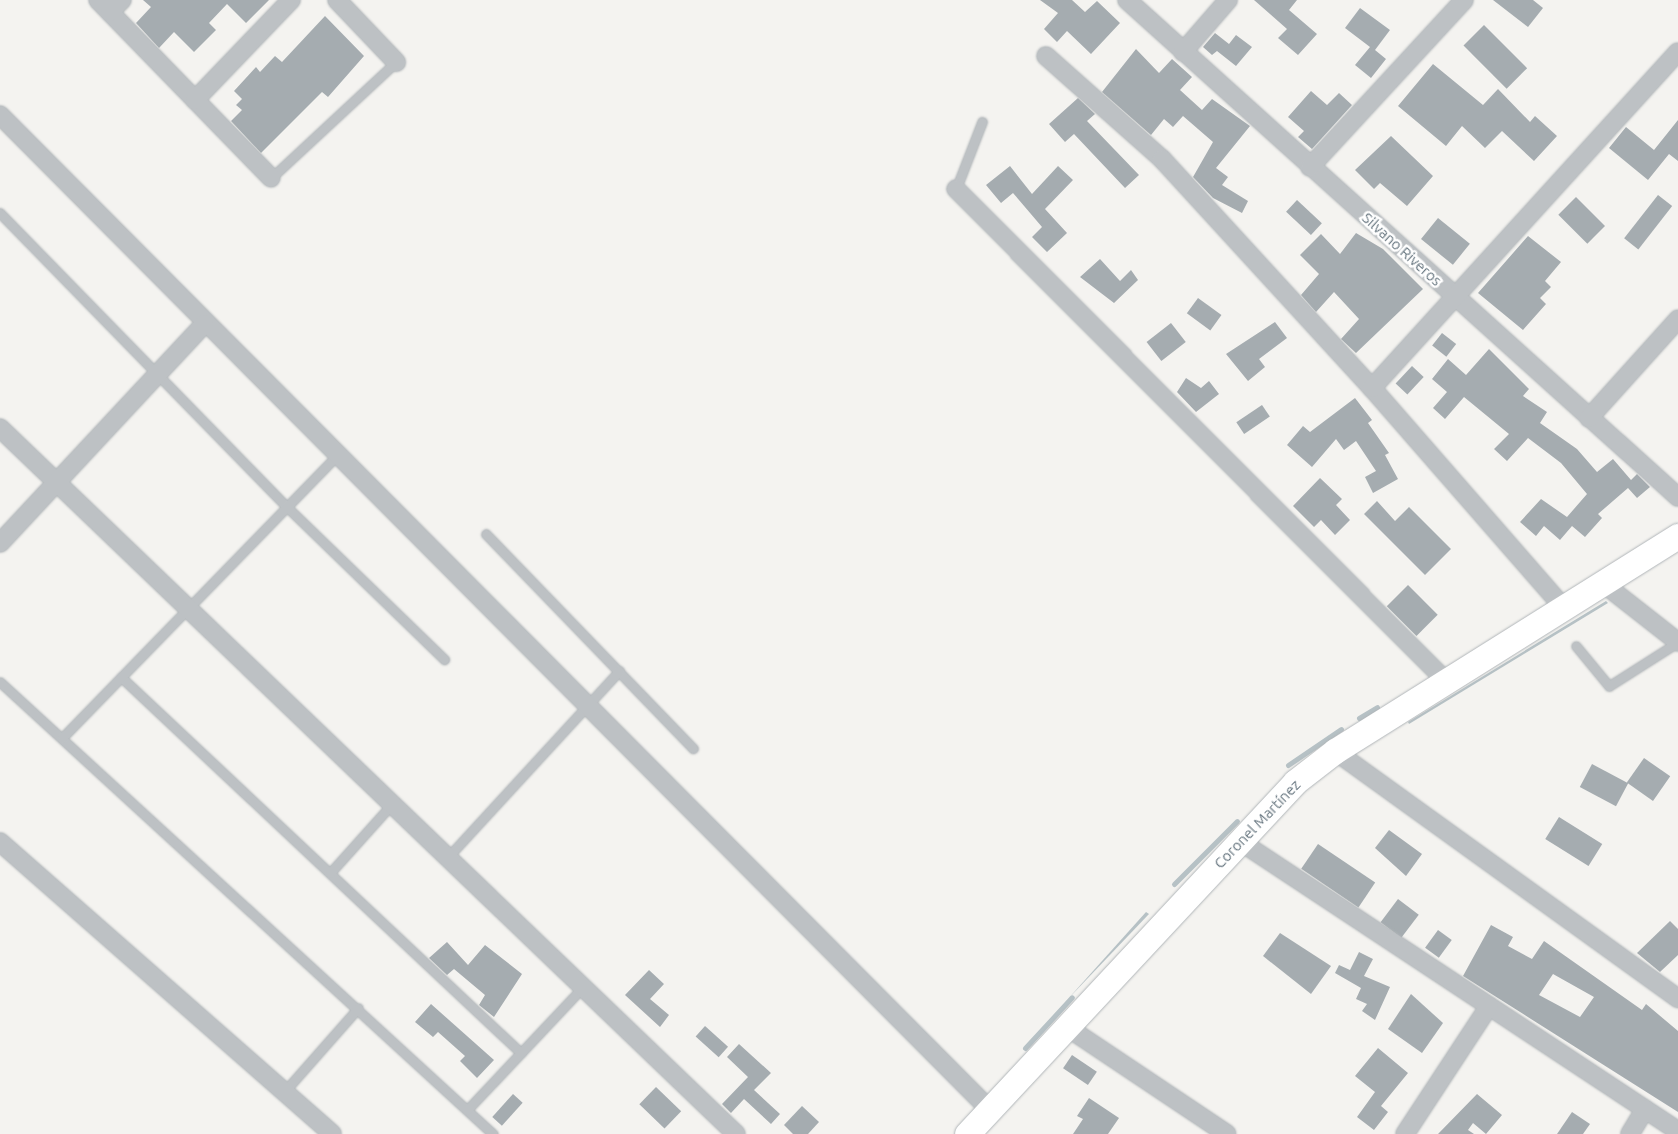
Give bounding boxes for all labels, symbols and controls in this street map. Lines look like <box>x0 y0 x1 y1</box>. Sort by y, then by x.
street label: Silvano Riveros <box>1359 209 1445 289</box>
street label: Coronel Martínez <box>1210 776 1304 872</box>

